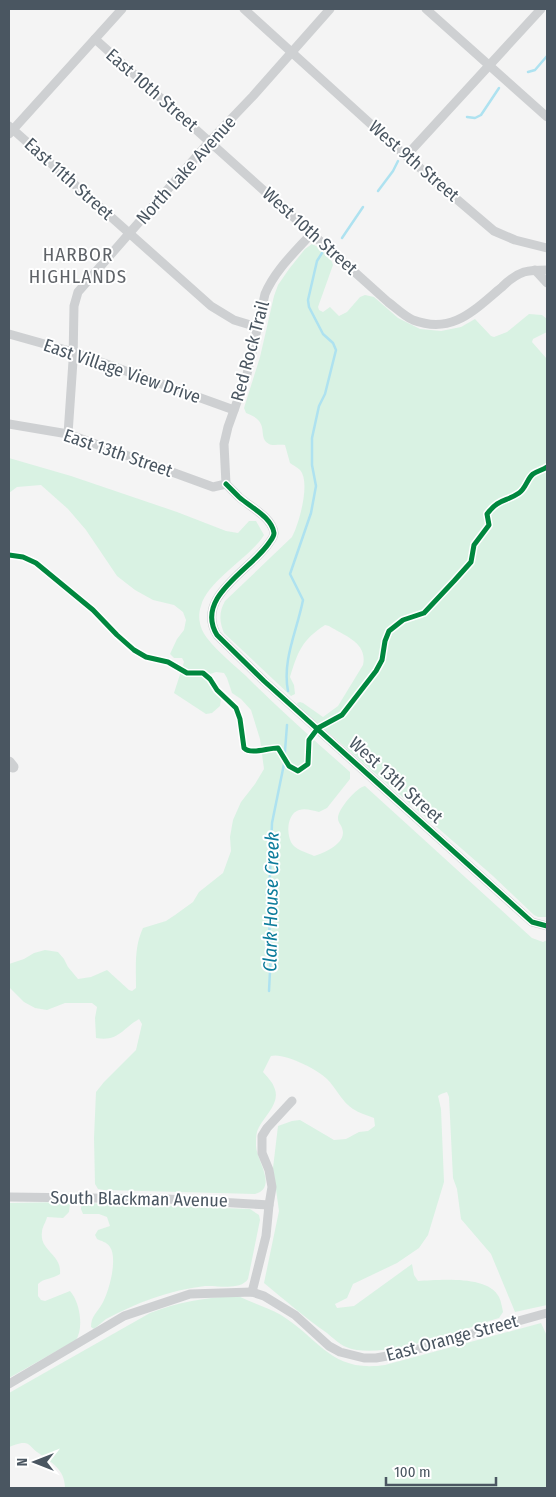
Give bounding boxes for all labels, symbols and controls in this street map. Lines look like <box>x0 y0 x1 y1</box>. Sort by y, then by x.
street label: East 10th Street <box>101 44 203 136</box>
street label: North Lake Avenue <box>132 111 241 229</box>
street label: West 9th Street <box>364 116 464 206</box>
street label: East 11th Street <box>20 133 118 225</box>
street label: West 10th Street <box>258 183 362 279</box>
district label: HARBOR HIGHLANDS <box>29 243 127 288</box>
street label: Red Rock Trail <box>226 298 274 404</box>
street label: East Village View Drive <box>41 334 203 408</box>
street label: East 13th Street <box>61 424 175 482</box>
street label: West 13th Street <box>344 732 448 828</box>
water label: Clark House Creek <box>258 832 284 972</box>
street label: South Blackman Avenue <box>50 1186 228 1212</box>
street label: East Orange Street <box>384 1310 520 1366</box>
north arrow <box>10 1437 60 1487</box>
scale bar <box>386 1454 496 1486</box>
text: N <box>14 1458 31 1466</box>
text: 100 m <box>394 1463 431 1481</box>

